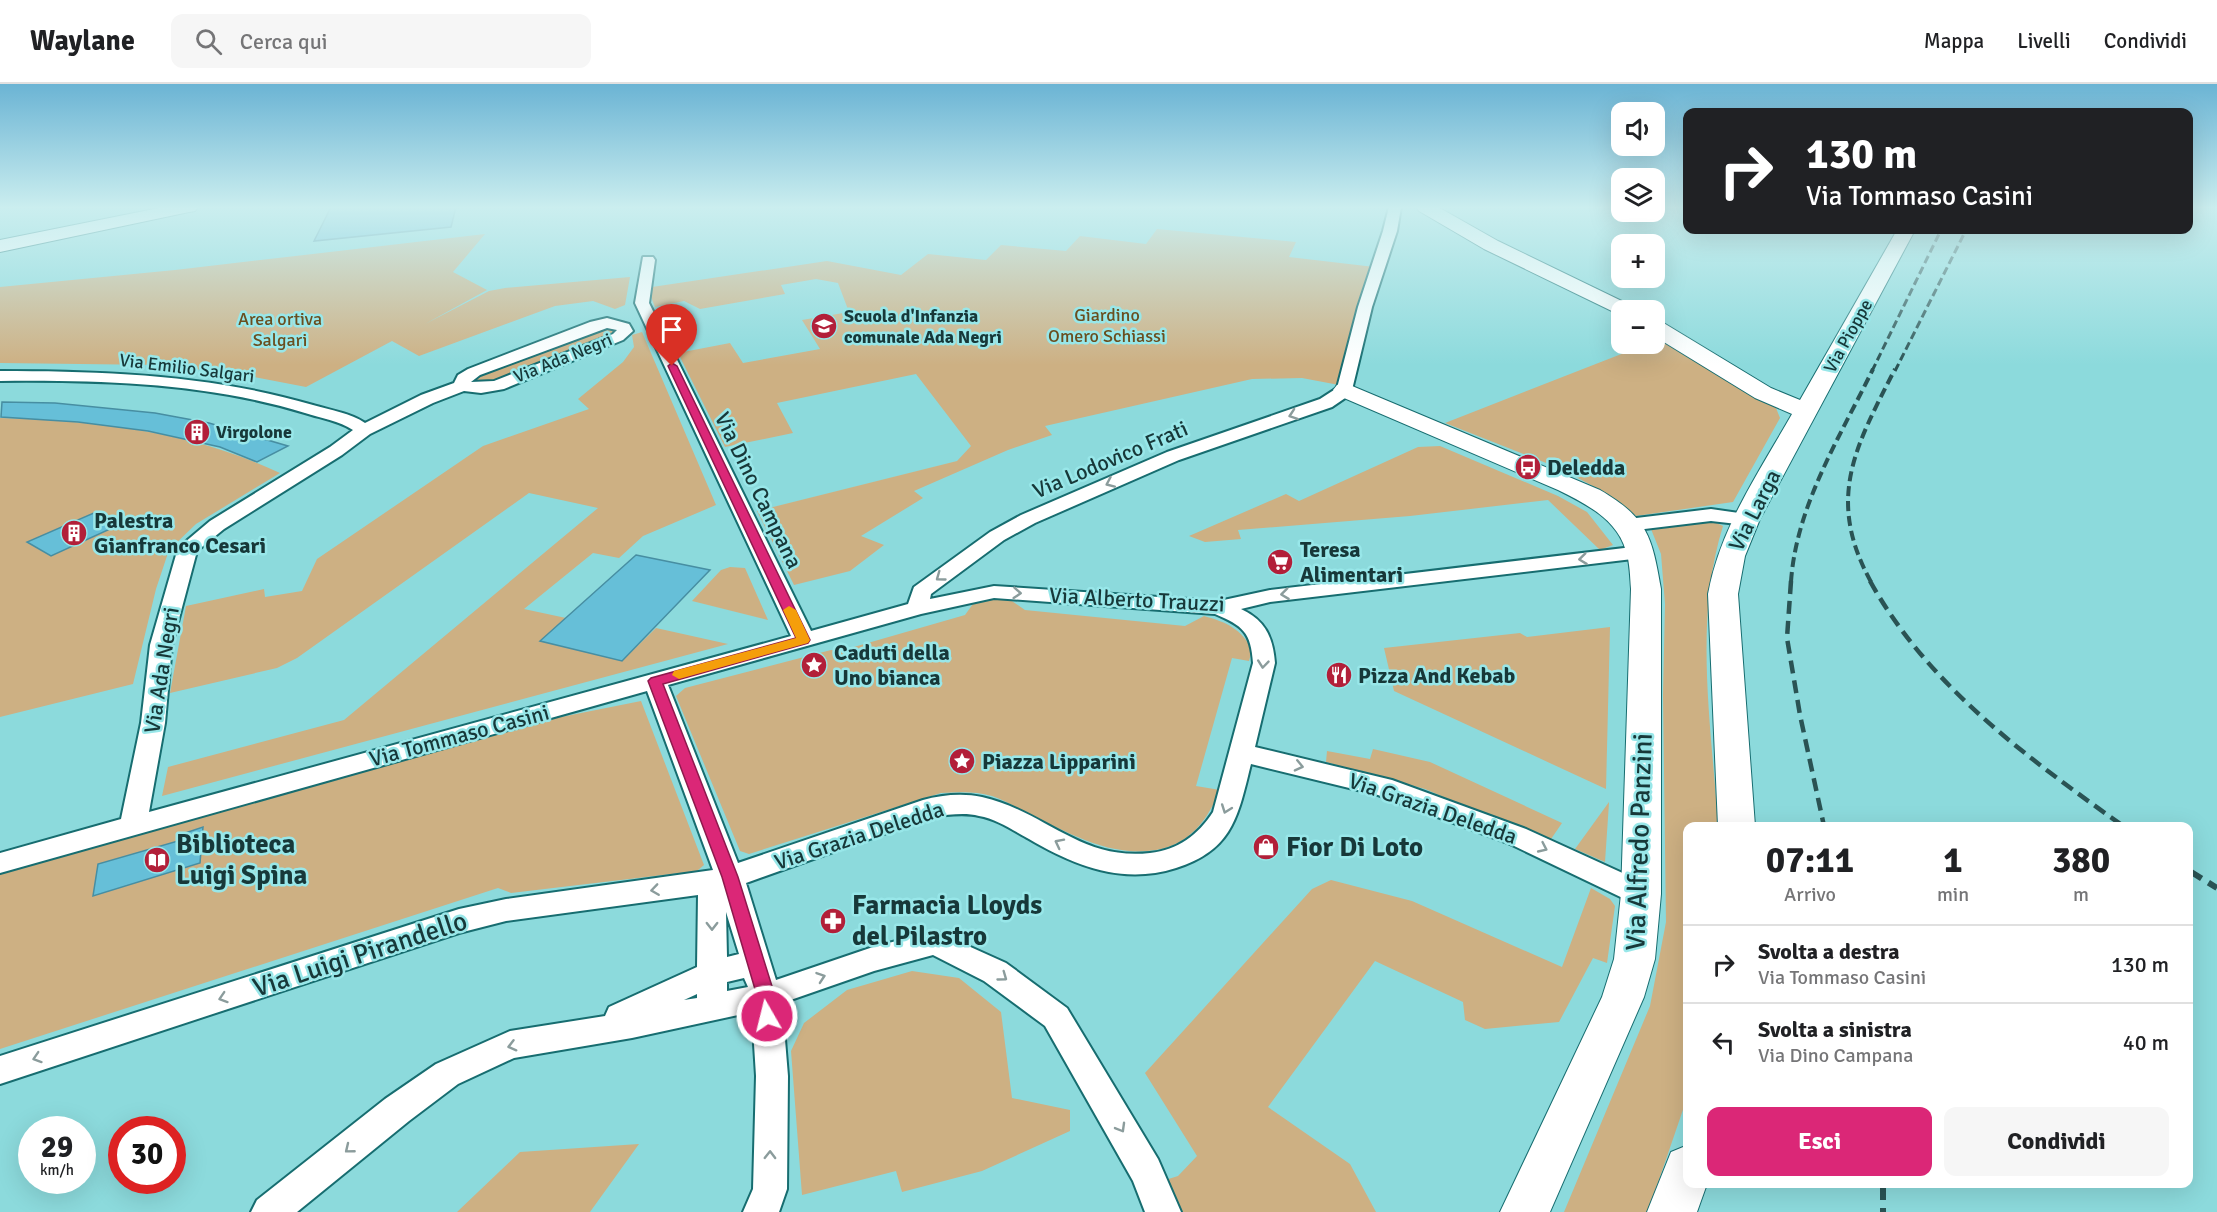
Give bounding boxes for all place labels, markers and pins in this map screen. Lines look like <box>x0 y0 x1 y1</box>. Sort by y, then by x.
pin <box>646 304 697 366</box>
place label: Scuola d'Infanzia comunale Ada Negri <box>844 305 1002 348</box>
school or university icon: Scuola d'Infanzia comunale Ada Negri <box>809 311 839 341</box>
building icon: Virgolone <box>182 417 212 447</box>
place label: Virgolone <box>216 421 292 443</box>
bus stop icon: Deledda <box>1513 452 1543 482</box>
place label: Deledda <box>1547 454 1625 481</box>
place label: Palestra Gianfranco Cesari <box>94 507 266 559</box>
building icon: Palestra Gianfranco Cesari <box>59 518 89 548</box>
place label: Teresa Alimentari <box>1300 536 1403 588</box>
supermarket icon: Teresa Alimentari <box>1265 547 1295 577</box>
place label: Caduti della Uno bianca <box>834 639 950 691</box>
place icon: Caduti della Uno bianca <box>799 650 829 680</box>
restaurant icon: Pizza And Kebab <box>1324 660 1354 690</box>
place label: Pizza And Kebab <box>1358 662 1516 689</box>
place icon: Piazza Lipparini <box>947 746 977 776</box>
place label: Piazza Lipparini <box>982 748 1136 775</box>
place label: Biblioteca Luigi Spina <box>176 828 308 892</box>
place label: Fior Di Loto <box>1286 831 1423 864</box>
shop icon: Fior Di Loto <box>1251 832 1281 862</box>
library icon: Biblioteca Luigi Spina <box>142 845 172 875</box>
place label: Farmacia Lloyds del Pilastro <box>852 889 1042 953</box>
pharmacy icon: Farmacia Lloyds del Pilastro <box>818 906 848 936</box>

